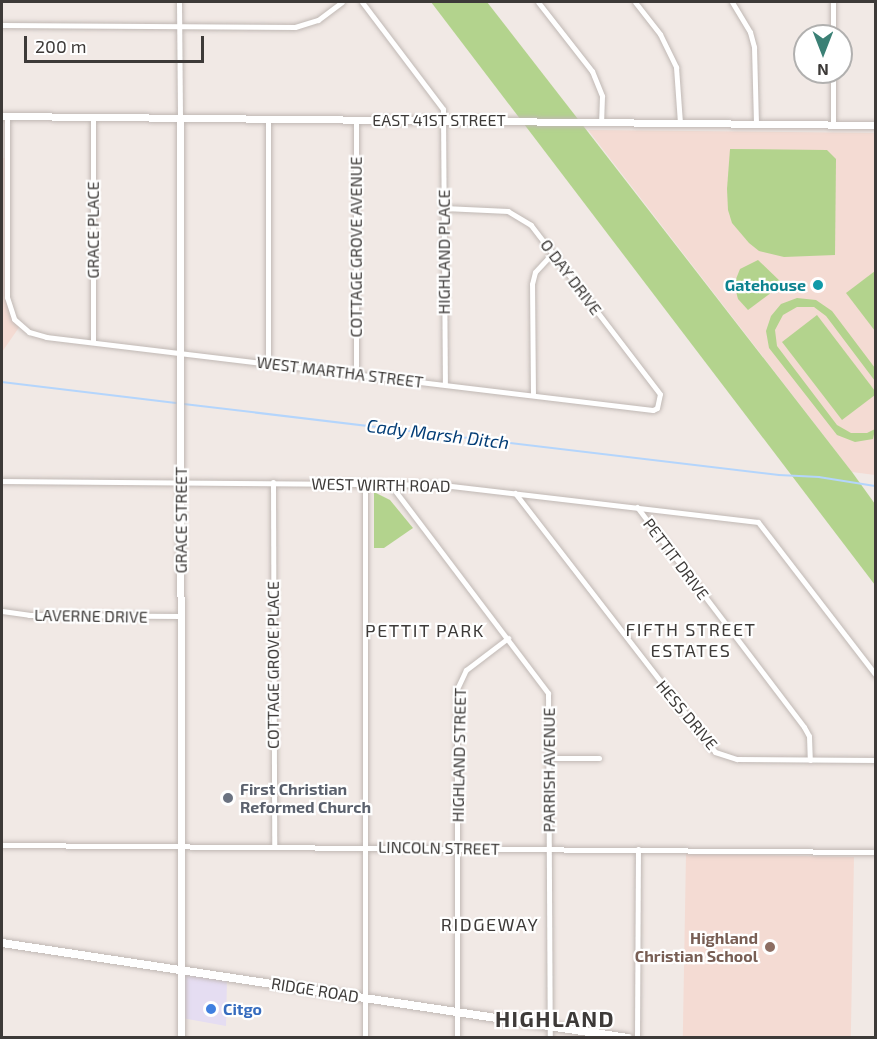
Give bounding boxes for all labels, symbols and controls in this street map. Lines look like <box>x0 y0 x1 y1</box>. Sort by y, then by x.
scale bar <box>27 24 207 62</box>
north arrow <box>793 24 853 84</box>
text: 200 m <box>35 35 87 57</box>
text: N <box>817 61 829 80</box>
street label: EAST 41ST STREET <box>372 110 506 130</box>
street label: COTTAGE GROVE AVENUE <box>346 156 366 338</box>
street label: GRACE PLACE <box>83 181 103 279</box>
street label: HIGHLAND PLACE <box>434 190 454 314</box>
street label: O DAY DRIVE <box>536 235 606 319</box>
place label: Gatehouse <box>725 275 806 295</box>
marker: Gatehouse <box>811 278 825 292</box>
street label: WEST MARTHA STREET <box>255 352 425 392</box>
water label: Cady Marsh Ditch <box>365 415 511 453</box>
street label: GRACE STREET <box>171 467 191 573</box>
street label: WEST WIRTH ROAD <box>311 474 451 496</box>
street label: PETTIT DRIVE <box>639 514 713 604</box>
street label: COTTAGE GROVE PLACE <box>263 581 283 749</box>
street label: LAVERNE DRIVE <box>34 605 148 627</box>
district label: PETTIT PARK <box>365 619 485 641</box>
district label: FIFTH STREET ESTATES <box>626 619 756 662</box>
street label: HESS DRIVE <box>652 676 722 754</box>
street label: HIGHLAND STREET <box>448 688 470 822</box>
street label: PARRISH AVENUE <box>539 707 559 833</box>
place label: First Christian Reformed Church <box>240 779 371 817</box>
marker: First Christian Reformed Church <box>221 791 235 805</box>
street label: LINCOLN STREET <box>378 837 500 859</box>
district label: RIDGEWAY <box>441 913 539 935</box>
place label: Highland Christian School <box>635 928 758 966</box>
marker: Highland Christian School <box>763 940 777 954</box>
street label: RIDGE ROAD <box>270 974 360 1006</box>
place label: Citgo <box>223 999 262 1019</box>
marker: Citgo <box>204 1002 218 1016</box>
district label: HIGHLAND <box>495 1006 615 1032</box>

